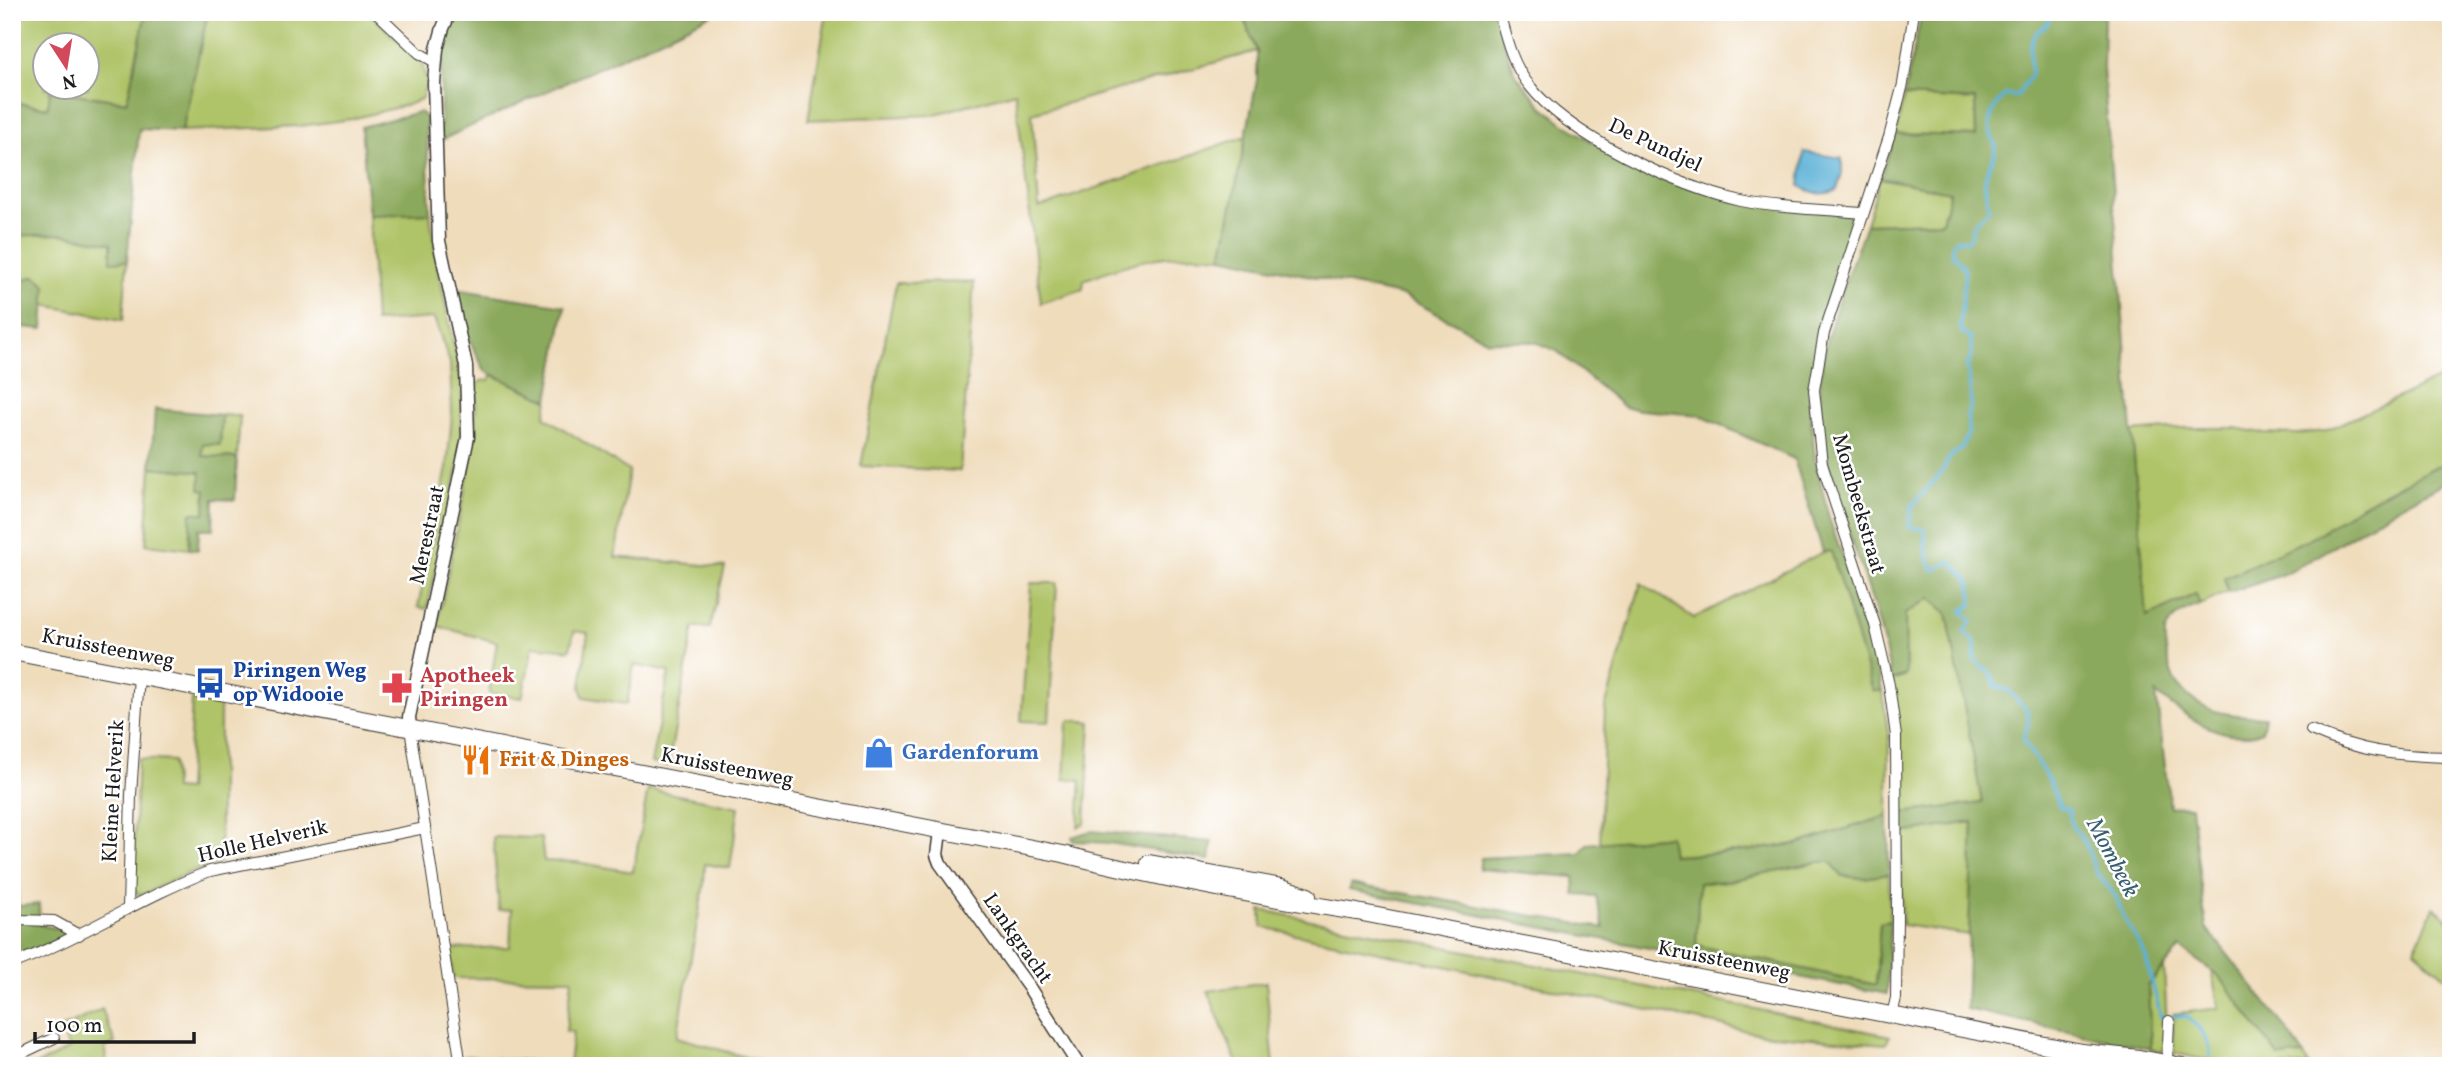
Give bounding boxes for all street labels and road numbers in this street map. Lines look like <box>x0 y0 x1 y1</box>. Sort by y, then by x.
street label: De Pundjel <box>1604 112 1706 180</box>
street label: Mombeekstraat <box>1824 430 1892 578</box>
street label: Merestraat <box>403 483 453 587</box>
street label: Kruissteenweg <box>39 622 177 676</box>
street label: Kleine Helverik <box>96 718 132 863</box>
street label: Kruissteenweg <box>658 741 796 795</box>
street label: Holle Helverik <box>195 813 332 871</box>
street label: Lankgracht <box>975 888 1059 990</box>
street label: Kruissteenweg <box>1655 934 1793 988</box>

